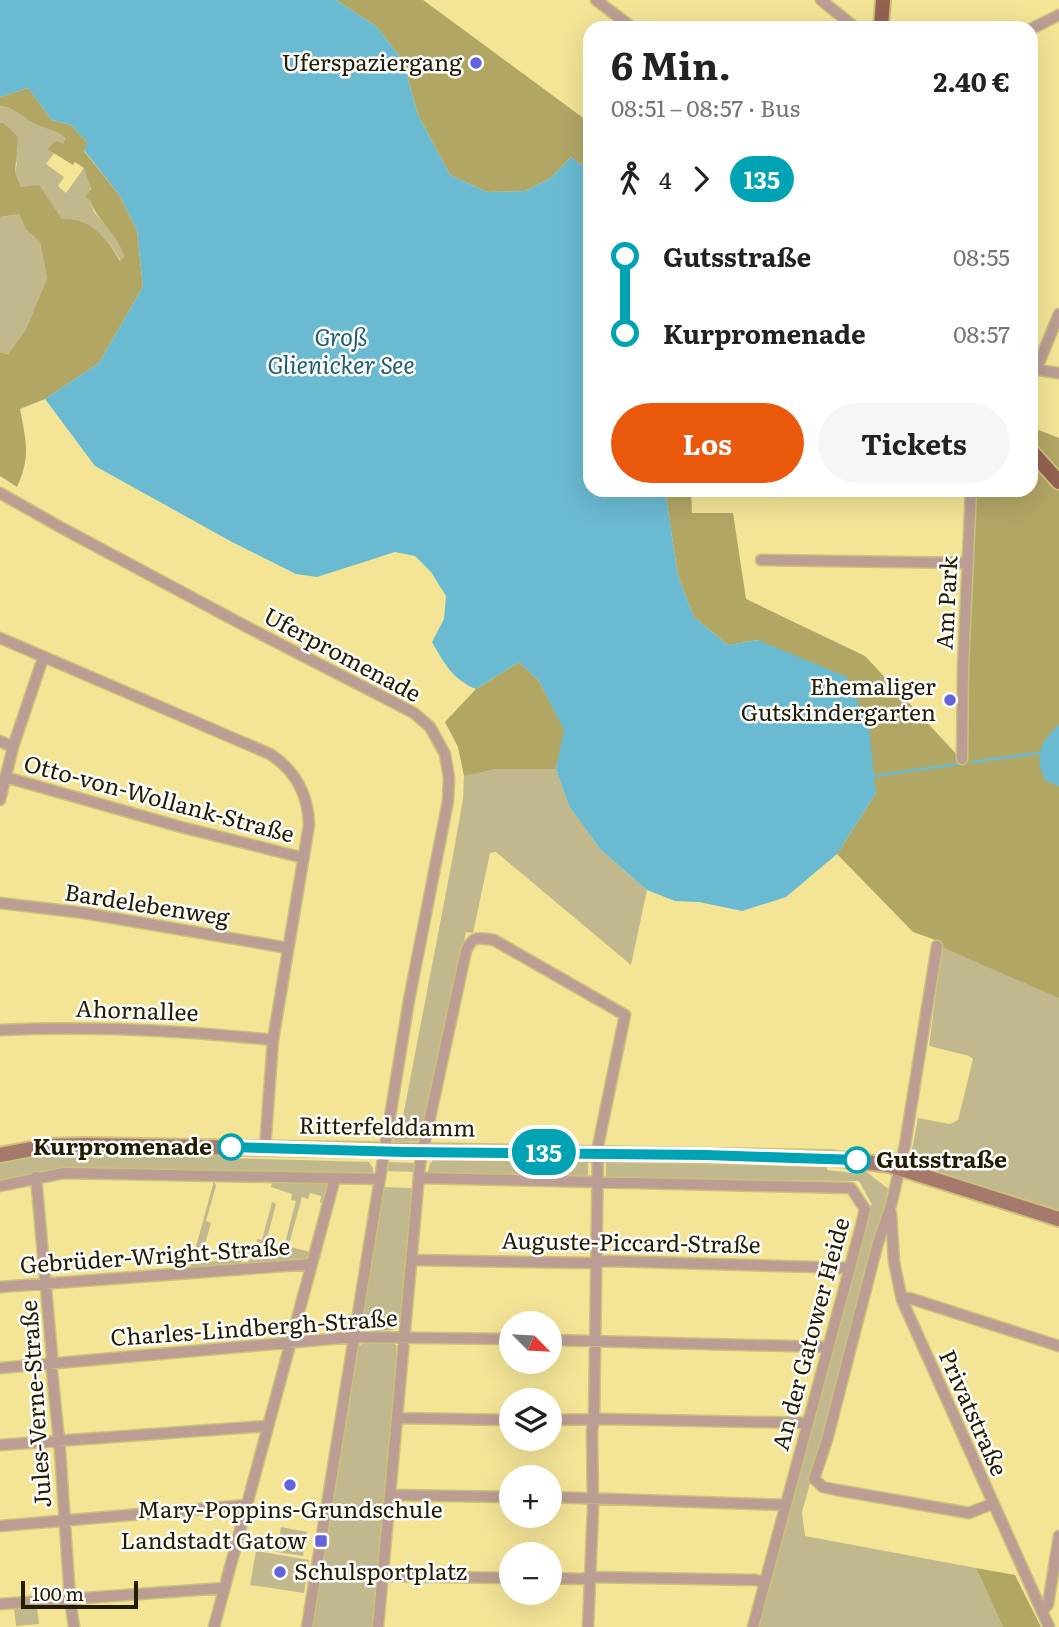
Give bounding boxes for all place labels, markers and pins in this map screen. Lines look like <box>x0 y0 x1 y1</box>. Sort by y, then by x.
place label: Uferspaziergang <box>282 44 462 78</box>
marker: Uferspaziergang <box>468 55 484 71</box>
place label: Ehemaliger Gutskindergarten <box>741 668 936 728</box>
marker: Ehemaliger Gutskindergarten <box>942 692 958 708</box>
place label: Kurpromenade <box>33 1128 212 1162</box>
marker: Kurpromenade <box>218 1134 244 1160</box>
place label: Gutsstraße <box>876 1141 1007 1175</box>
marker: Gutsstraße <box>844 1147 870 1173</box>
marker: Mary-Poppins-Grundschule <box>282 1477 298 1493</box>
place label: Mary-Poppins-Grundschule <box>137 1491 443 1525</box>
place label: Landstadt Gatow <box>121 1522 307 1556</box>
marker: Landstadt Gatow <box>313 1533 329 1549</box>
place label: Schulsportplatz <box>294 1553 467 1587</box>
marker: Schulsportplatz <box>272 1564 288 1580</box>

